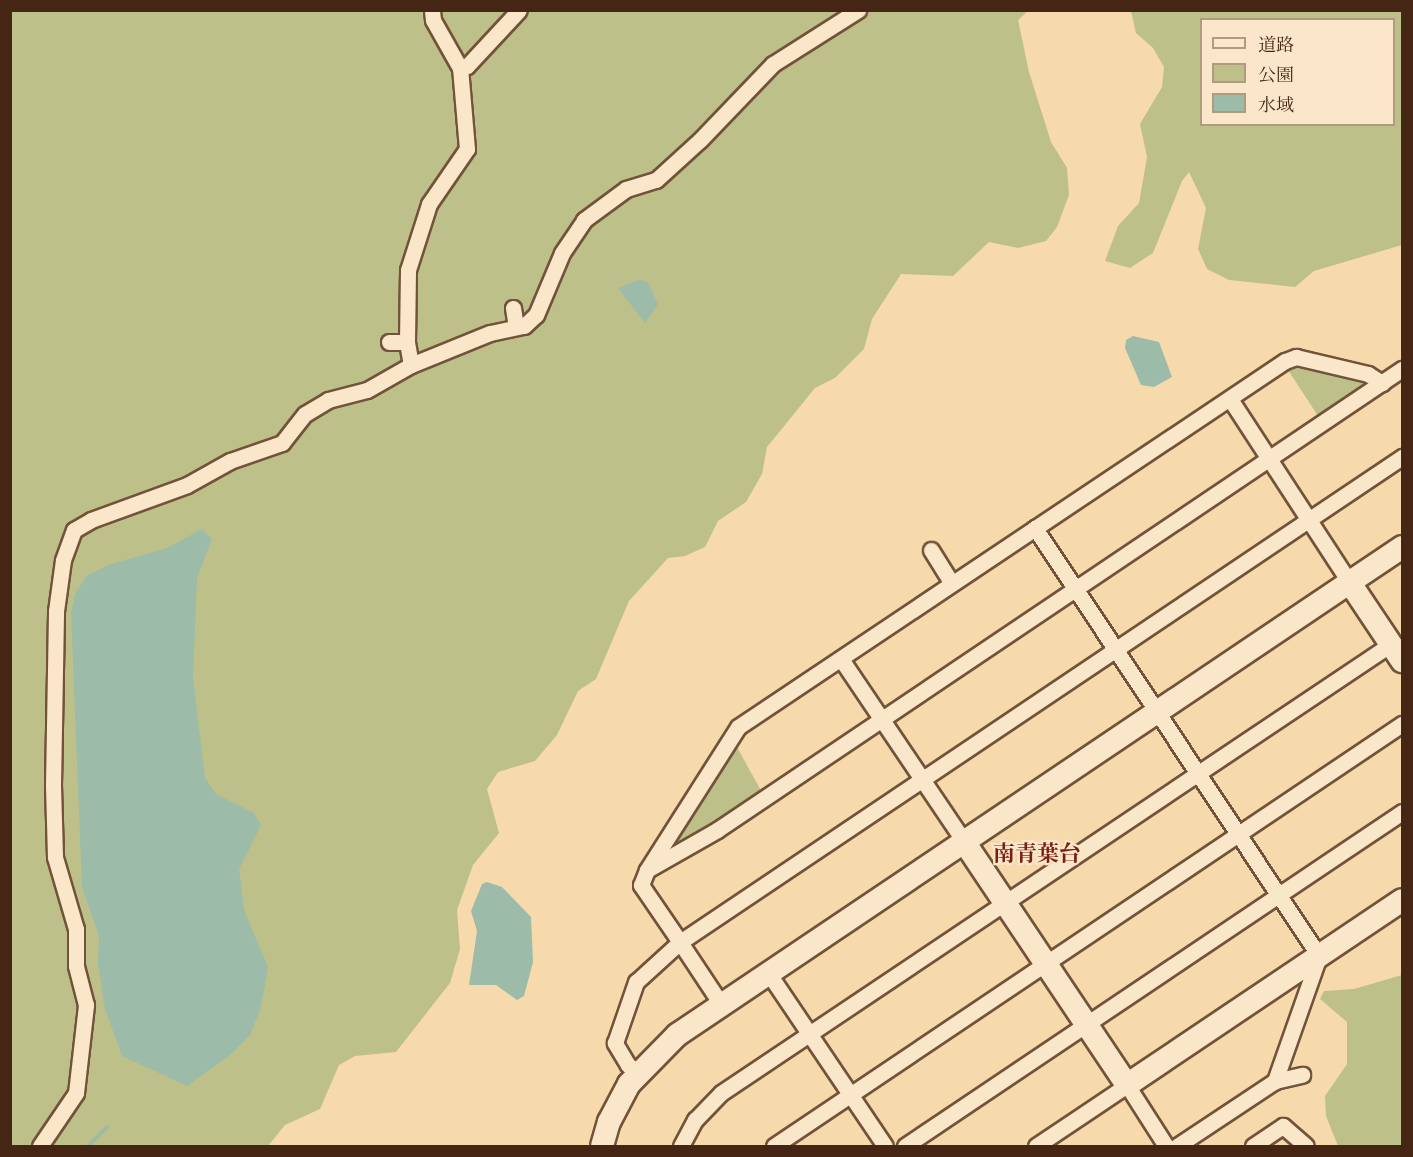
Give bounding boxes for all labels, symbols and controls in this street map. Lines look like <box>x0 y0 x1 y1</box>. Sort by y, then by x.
legend <box>1200 18 1395 126</box>
text: 道路 <box>1258 37 1294 55</box>
text: 公園 <box>1258 67 1294 85</box>
text: 水域 <box>1258 97 1294 115</box>
district label: 南青葉台 <box>993 843 1081 869</box>

